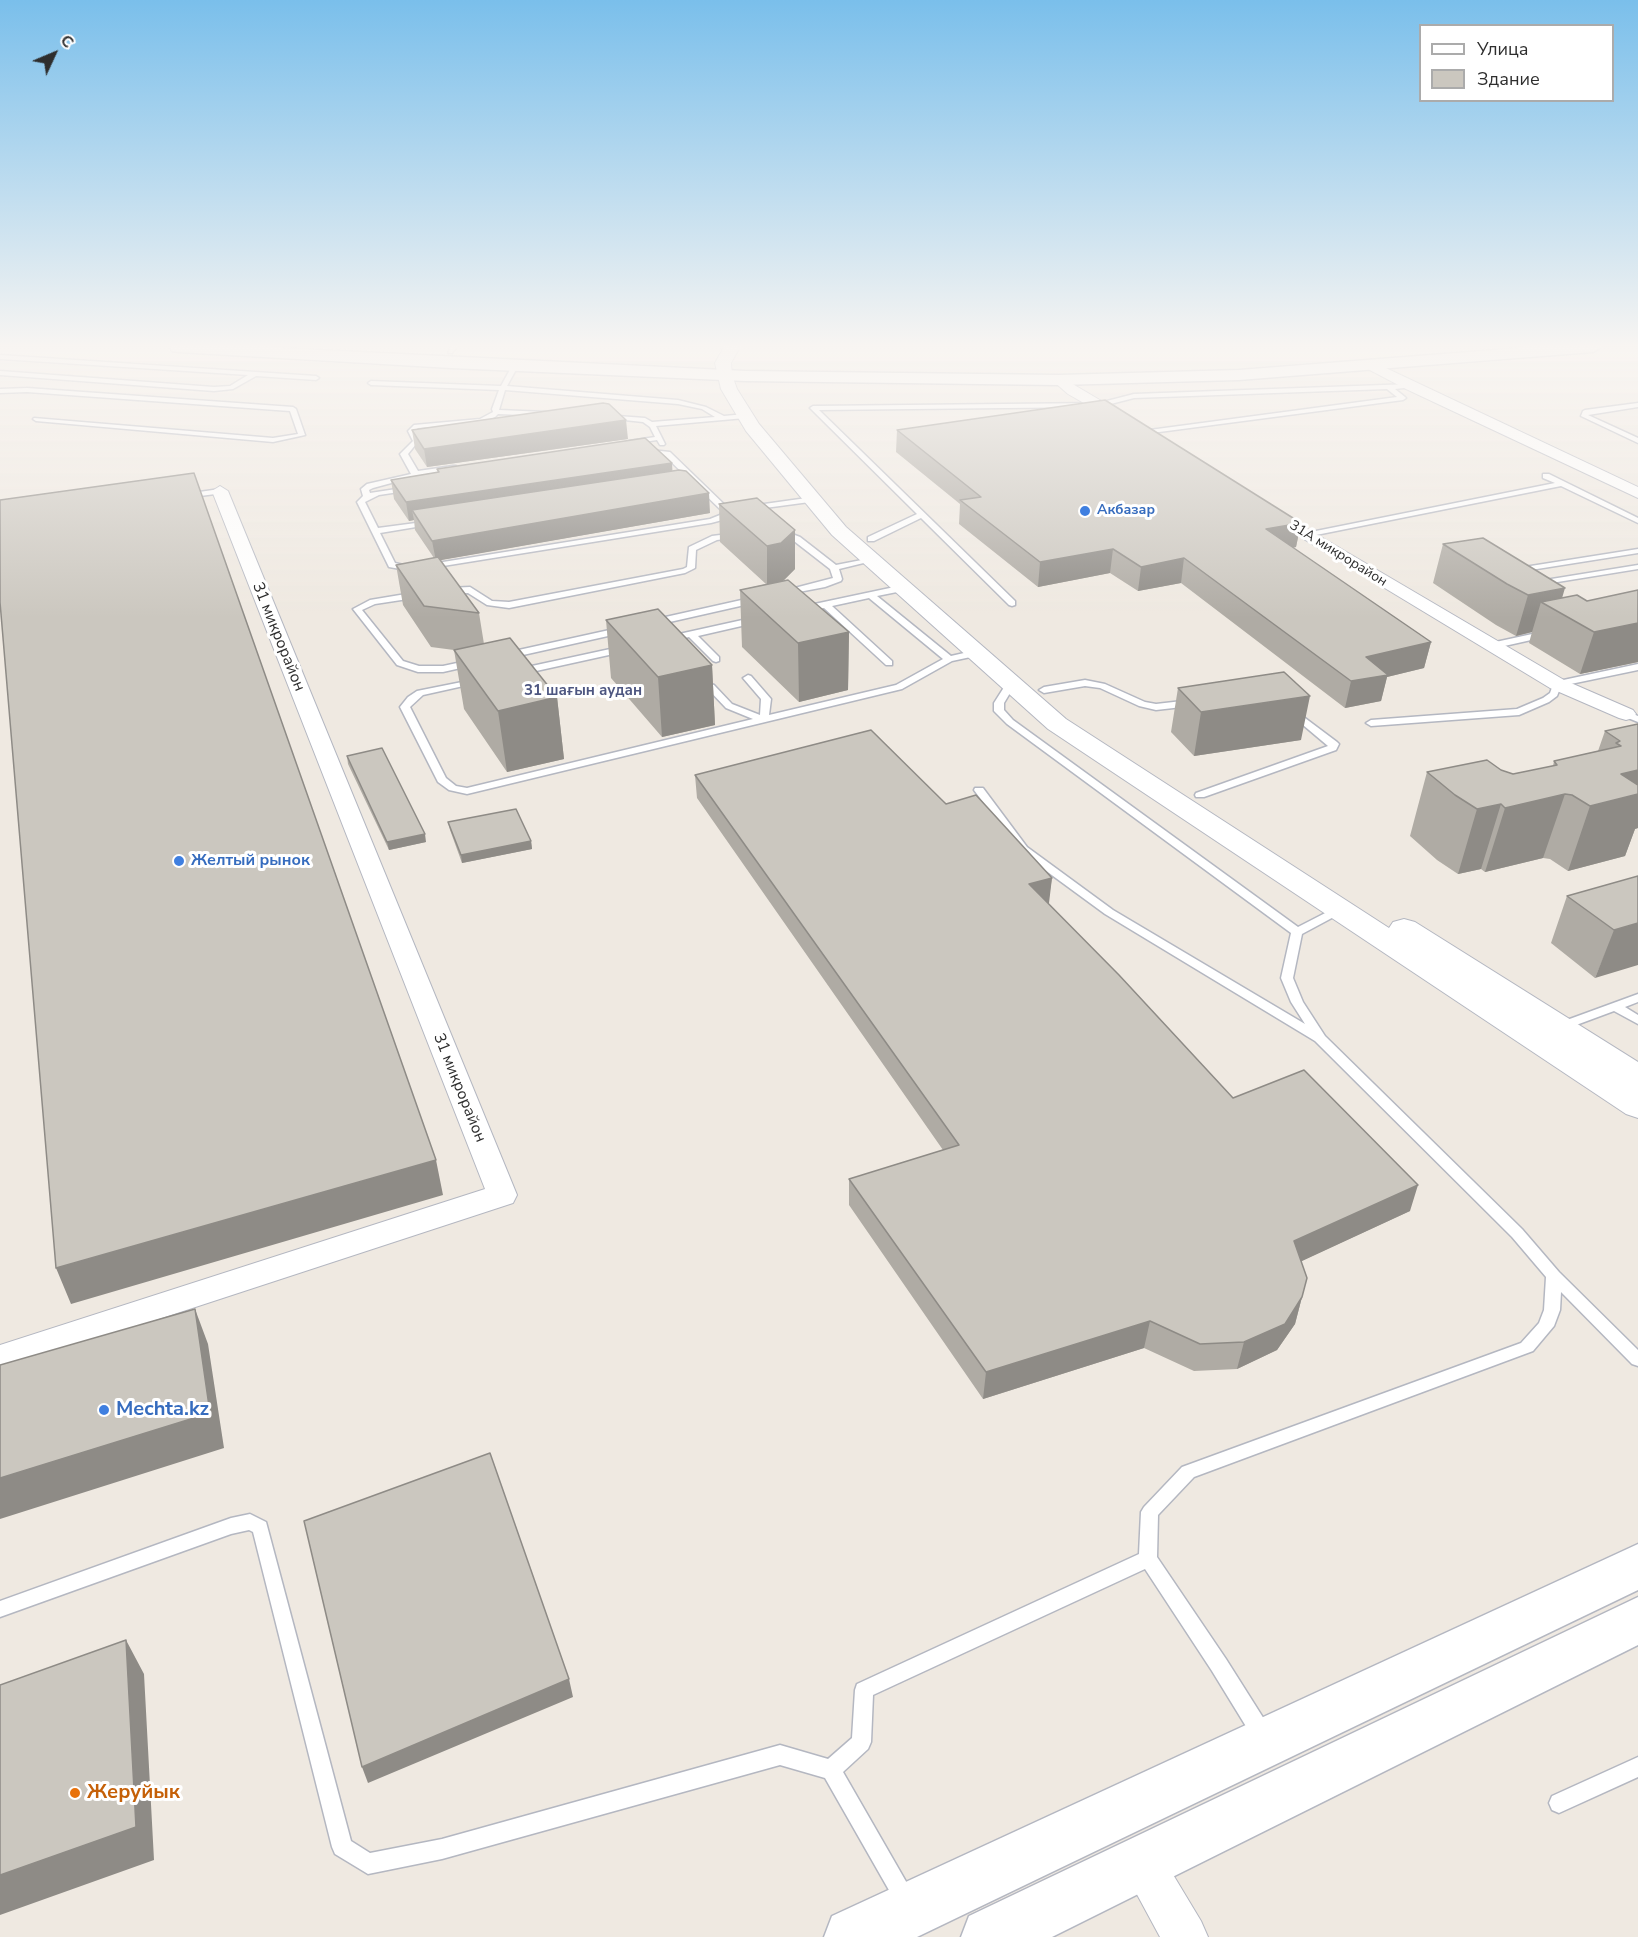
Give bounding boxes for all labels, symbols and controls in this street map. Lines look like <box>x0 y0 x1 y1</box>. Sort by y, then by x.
north arrow <box>24 24 84 84</box>
legend <box>1419 24 1614 102</box>
text: С <box>55 30 79 53</box>
text: Улица <box>1477 37 1528 61</box>
text: Здание <box>1477 67 1540 91</box>
place label: Акбазар <box>1097 503 1155 519</box>
marker: Акбазар <box>1078 504 1092 518</box>
street label: 31А микрорайон <box>1286 517 1390 591</box>
street label: 31 микрорайон <box>247 580 309 694</box>
district label: 31 шағын аудан <box>524 682 642 700</box>
place label: Желтый рынок <box>191 851 310 871</box>
marker: Желтый рынок <box>172 854 186 868</box>
street label: 31 микрорайон <box>428 1031 490 1145</box>
place label: Mechta.kz <box>116 1398 209 1422</box>
marker: Mechta.kz <box>97 1403 111 1417</box>
place label: Жеруйык <box>87 1781 180 1805</box>
marker: Жеруйык <box>68 1786 82 1800</box>

